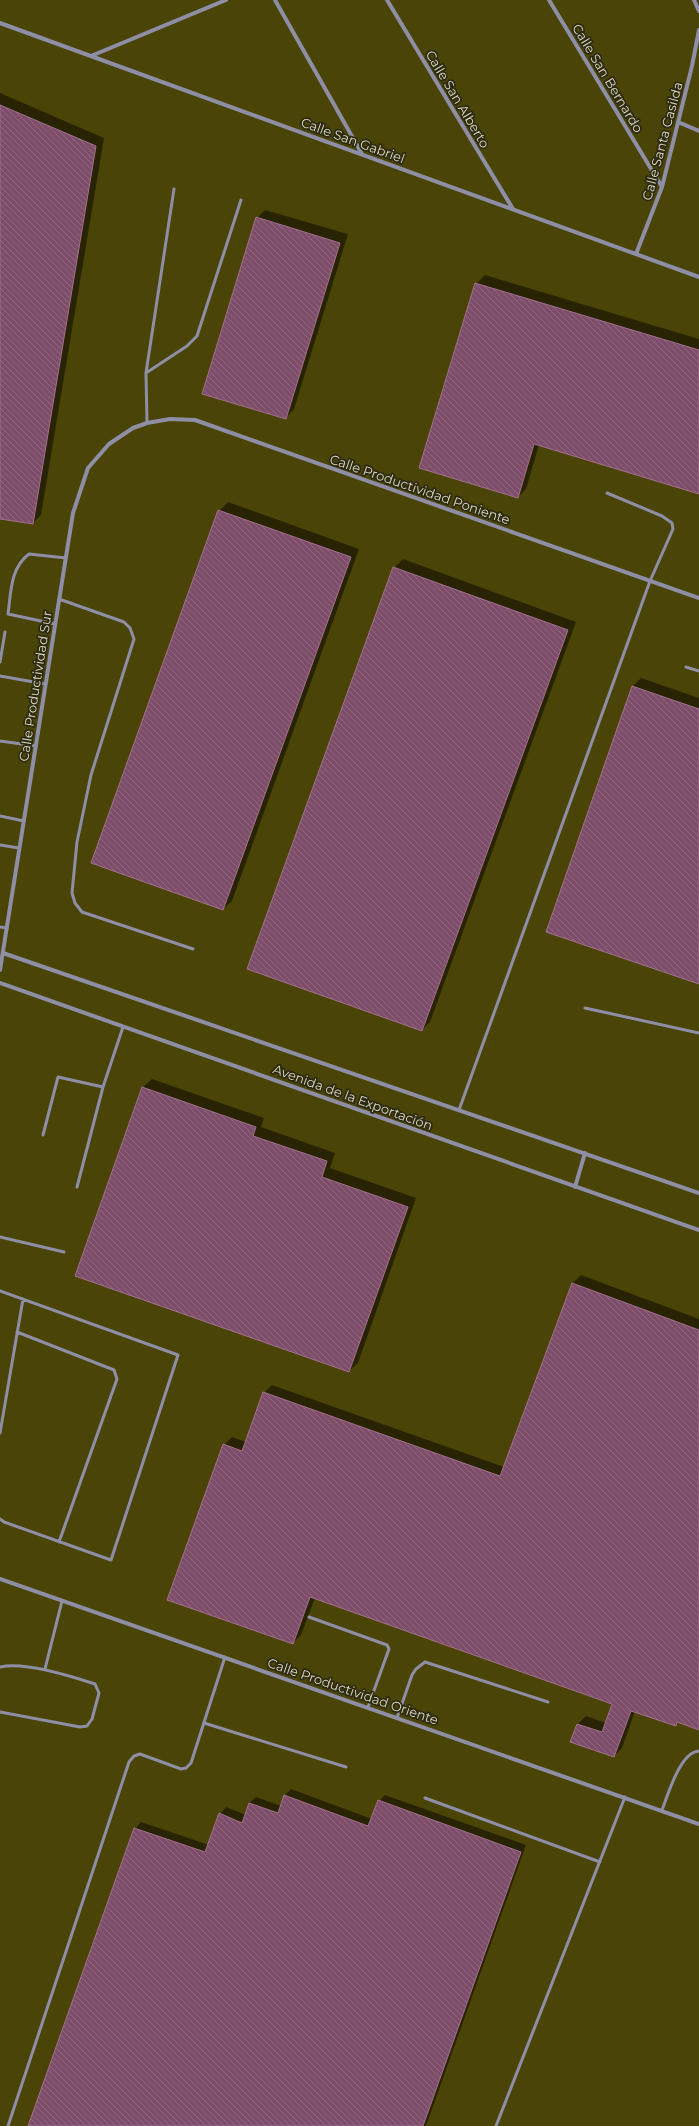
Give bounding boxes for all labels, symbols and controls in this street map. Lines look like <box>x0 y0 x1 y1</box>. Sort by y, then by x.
street label: Calle San Bernardo <box>569 21 647 135</box>
street label: Calle San Alberto <box>423 47 493 151</box>
street label: Calle Santa Casilda <box>638 80 686 202</box>
street label: Calle San Gabriel <box>299 114 407 166</box>
street label: Calle Productividad Poniente <box>328 451 512 527</box>
street label: Calle Productividad Sur <box>15 610 55 762</box>
street label: Avenida de la Exportación <box>271 1061 435 1133</box>
street label: Calle Productividad Oriente <box>266 1654 441 1728</box>

